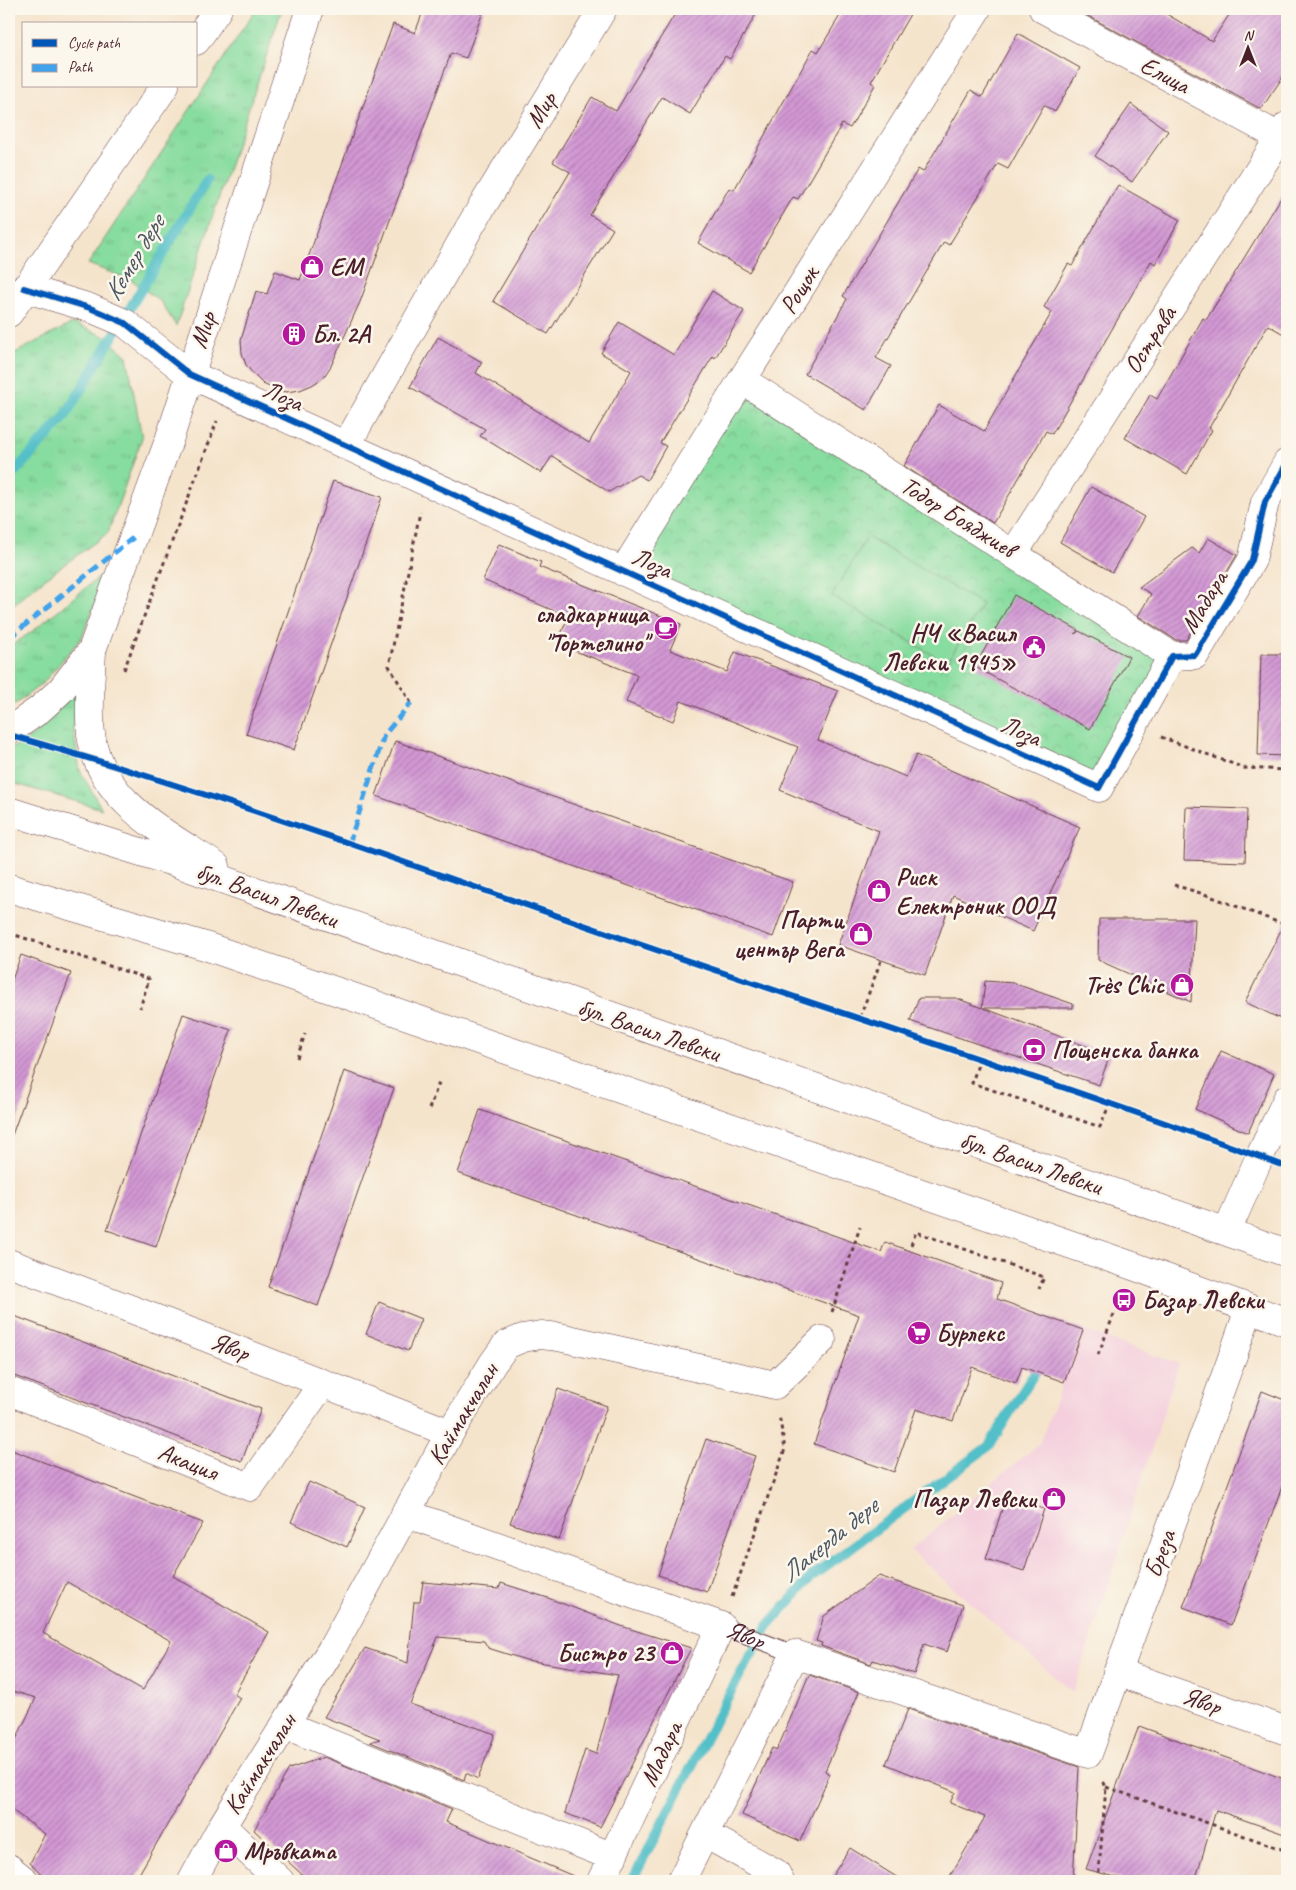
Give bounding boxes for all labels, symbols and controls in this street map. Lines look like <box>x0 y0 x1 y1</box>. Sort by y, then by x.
legend <box>22 22 198 88</box>
north arrow <box>1224 22 1274 72</box>
text: N <box>1244 27 1255 44</box>
text: Cycle path <box>68 34 120 53</box>
street label: Елица <box>1135 49 1197 102</box>
text: Path <box>68 58 94 77</box>
street label: Мир <box>518 85 565 134</box>
water label: Кемер дере <box>96 205 175 307</box>
place label: ЕМ <box>330 251 366 283</box>
shop icon: ЕМ <box>299 254 325 280</box>
street label: Рощок <box>772 258 827 320</box>
street label: Острава <box>1116 298 1185 380</box>
street label: Мир <box>182 306 224 352</box>
place label: Бл. 2А <box>312 318 372 350</box>
building icon: Бл. 2А <box>281 321 307 347</box>
street label: Лоза <box>258 373 310 421</box>
street label: Тодор Бояджиев <box>895 469 1025 567</box>
street label: Лоза <box>627 540 679 588</box>
street label: Мадара <box>1173 562 1237 639</box>
place label: сладкарница "Тортелино" <box>535 598 653 659</box>
cafe icon: сладкарница "Тортелино" <box>653 615 679 641</box>
place label: НЧ «Васил Левски 1945» <box>882 617 1017 678</box>
public building icon: НЧ «Васил Левски 1945» <box>1021 634 1047 660</box>
street label: Лоза <box>996 708 1048 756</box>
street label: бул. Васил Левски <box>192 855 344 936</box>
place label: Риск Електроник ООД <box>896 861 1057 922</box>
shop icon: Риск Електроник ООД <box>866 878 892 904</box>
place label: Парти център Вега <box>734 904 846 965</box>
shop icon: Парти център Вега <box>848 921 874 947</box>
place label: Très Chic <box>1085 969 1165 1001</box>
shop icon: Très Chic <box>1169 972 1195 998</box>
street label: бул. Васил Левски <box>574 991 726 1070</box>
place label: Пощенска банка <box>1052 1034 1200 1066</box>
bank icon: Пощенска банка <box>1021 1037 1047 1063</box>
street label: бул. Васил Левски <box>956 1124 1108 1203</box>
place label: Базар Левски <box>1142 1284 1265 1316</box>
bus stop icon: Базар Левски <box>1111 1287 1137 1313</box>
place label: Бурлекс <box>936 1317 1006 1349</box>
supermarket icon: Бурлекс <box>906 1320 932 1346</box>
street label: Явор <box>206 1325 255 1369</box>
street label: Каймакчалан <box>420 1356 507 1471</box>
street label: Акация <box>153 1436 225 1489</box>
place label: Пазар Левски <box>913 1483 1038 1515</box>
shop icon: Пазар Левски <box>1041 1486 1067 1512</box>
water label: Лакерда дере <box>773 1488 887 1589</box>
street label: Бреза <box>1137 1524 1184 1582</box>
street label: Явор <box>722 1613 771 1658</box>
place label: Бистро 23 <box>557 1637 657 1669</box>
shop icon: Бистро 23 <box>659 1640 685 1666</box>
street label: Явор <box>1178 1680 1227 1723</box>
street label: Каймакчалан <box>216 1706 305 1820</box>
street label: Мадара <box>632 1714 691 1791</box>
place label: Мръвката <box>244 1835 338 1867</box>
shop icon: Мръвката <box>213 1838 239 1864</box>

